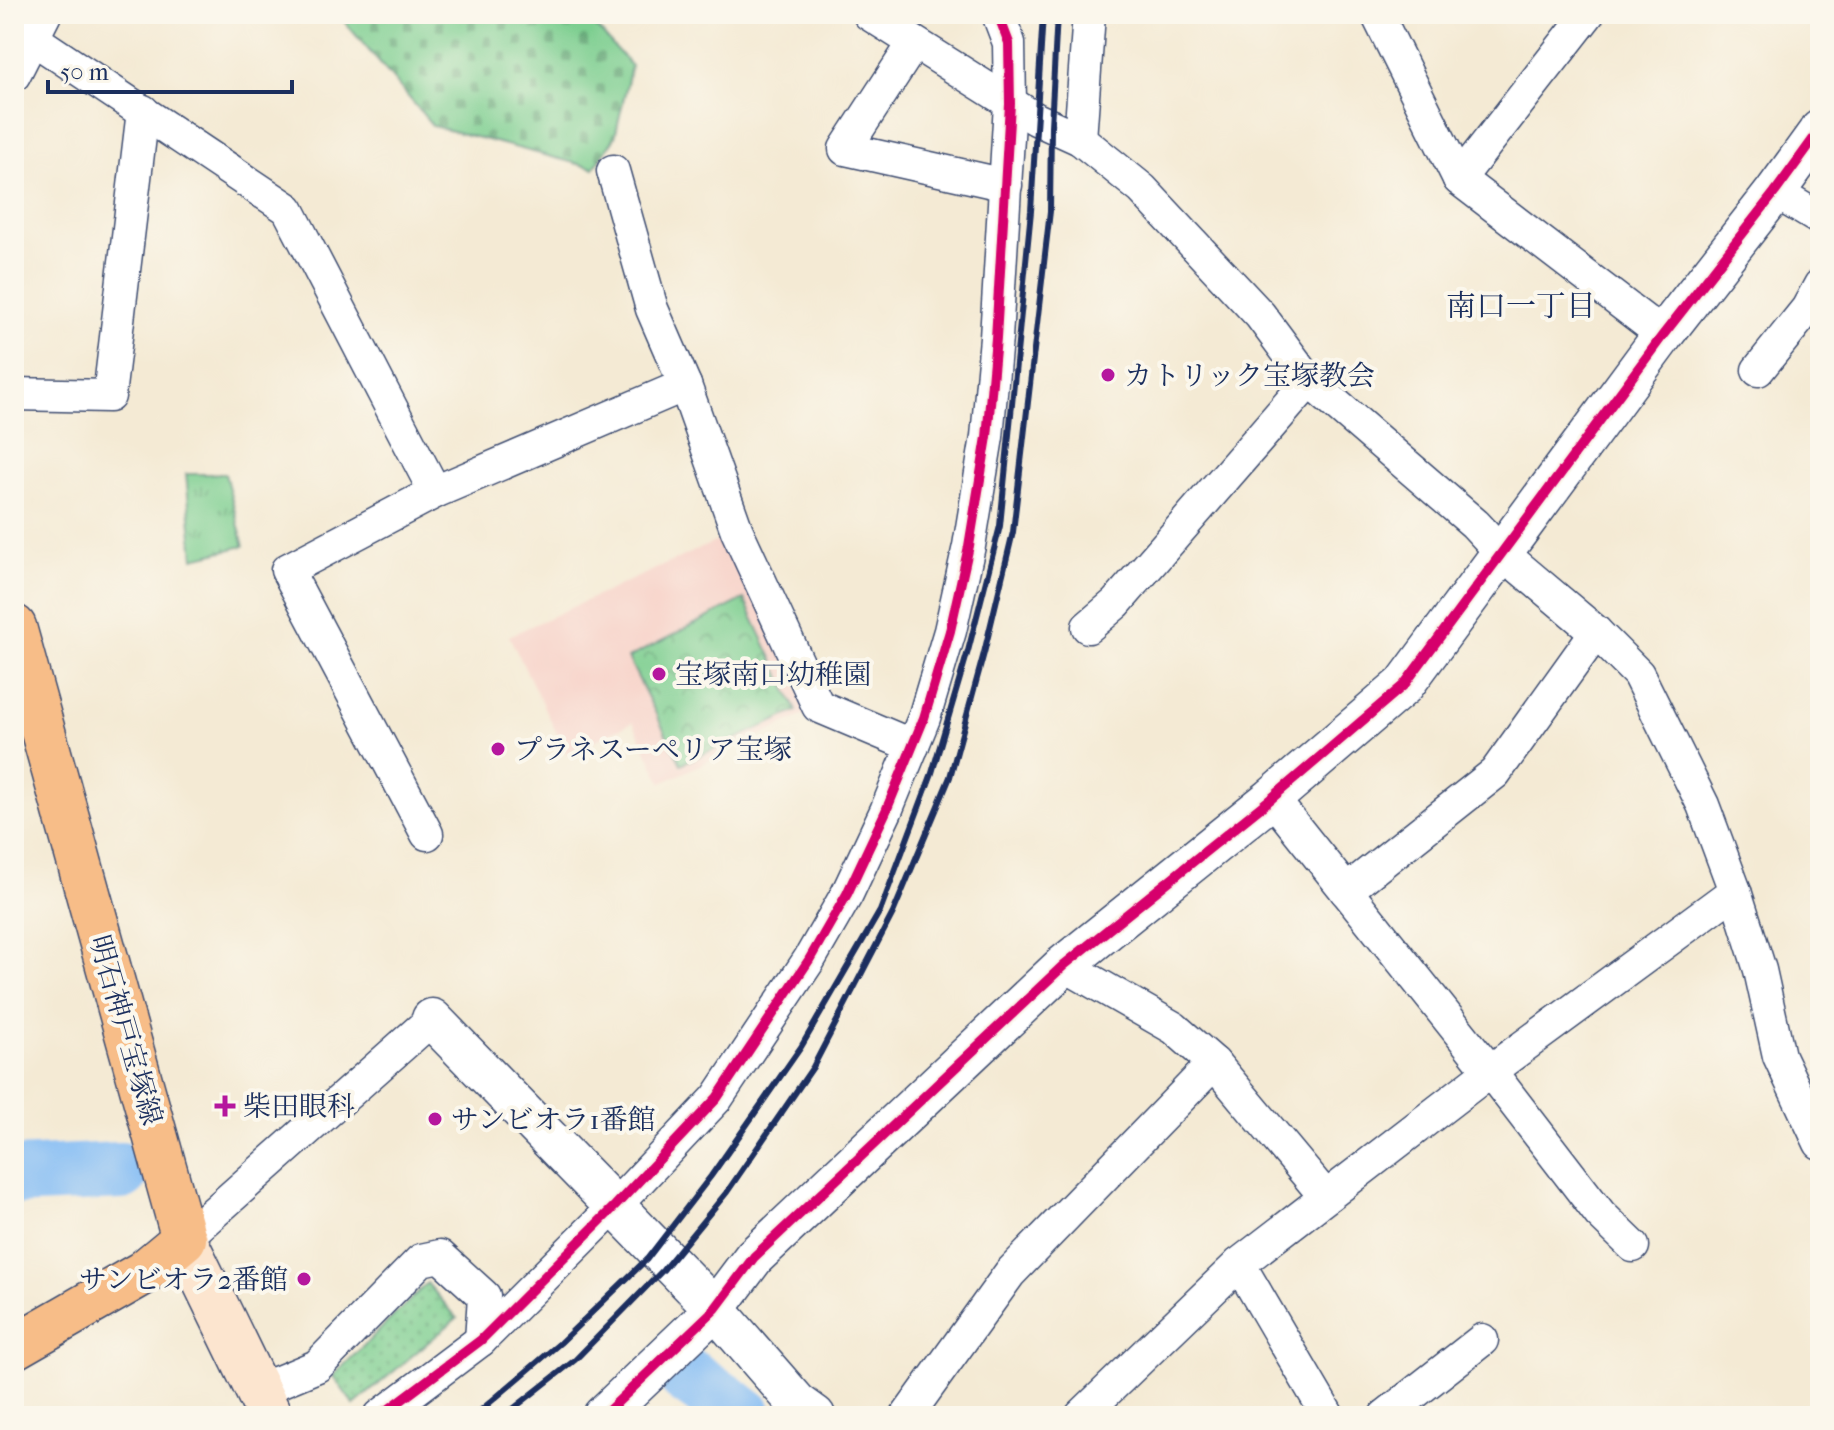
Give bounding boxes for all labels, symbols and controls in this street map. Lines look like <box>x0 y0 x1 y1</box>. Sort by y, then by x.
scale bar <box>48 44 292 94</box>
text: 50 m <box>60 58 109 86</box>
district label: 南口一丁目 <box>1446 289 1596 324</box>
place label: カトリック宝塚教会 <box>1124 359 1375 392</box>
marker: カトリック宝塚教会 <box>1099 366 1117 384</box>
place label: 宝塚南口幼稚園 <box>675 658 871 691</box>
marker: 宝塚南口幼稚園 <box>650 665 668 683</box>
place label: プラネスーペリア宝塚 <box>514 733 792 766</box>
marker: プラネスーペリア宝塚 <box>489 740 507 758</box>
street label: 明石神戸宝塚線 <box>83 931 169 1129</box>
place label: 柴田眼科 <box>243 1090 355 1123</box>
marker: 柴田眼科 <box>214 1095 236 1117</box>
place label: サンビオラ1番館 <box>451 1103 656 1136</box>
marker: サンビオラ1番館 <box>426 1110 444 1128</box>
place label: サンビオラ2番館 <box>79 1263 288 1296</box>
marker: サンビオラ2番館 <box>295 1270 313 1288</box>

